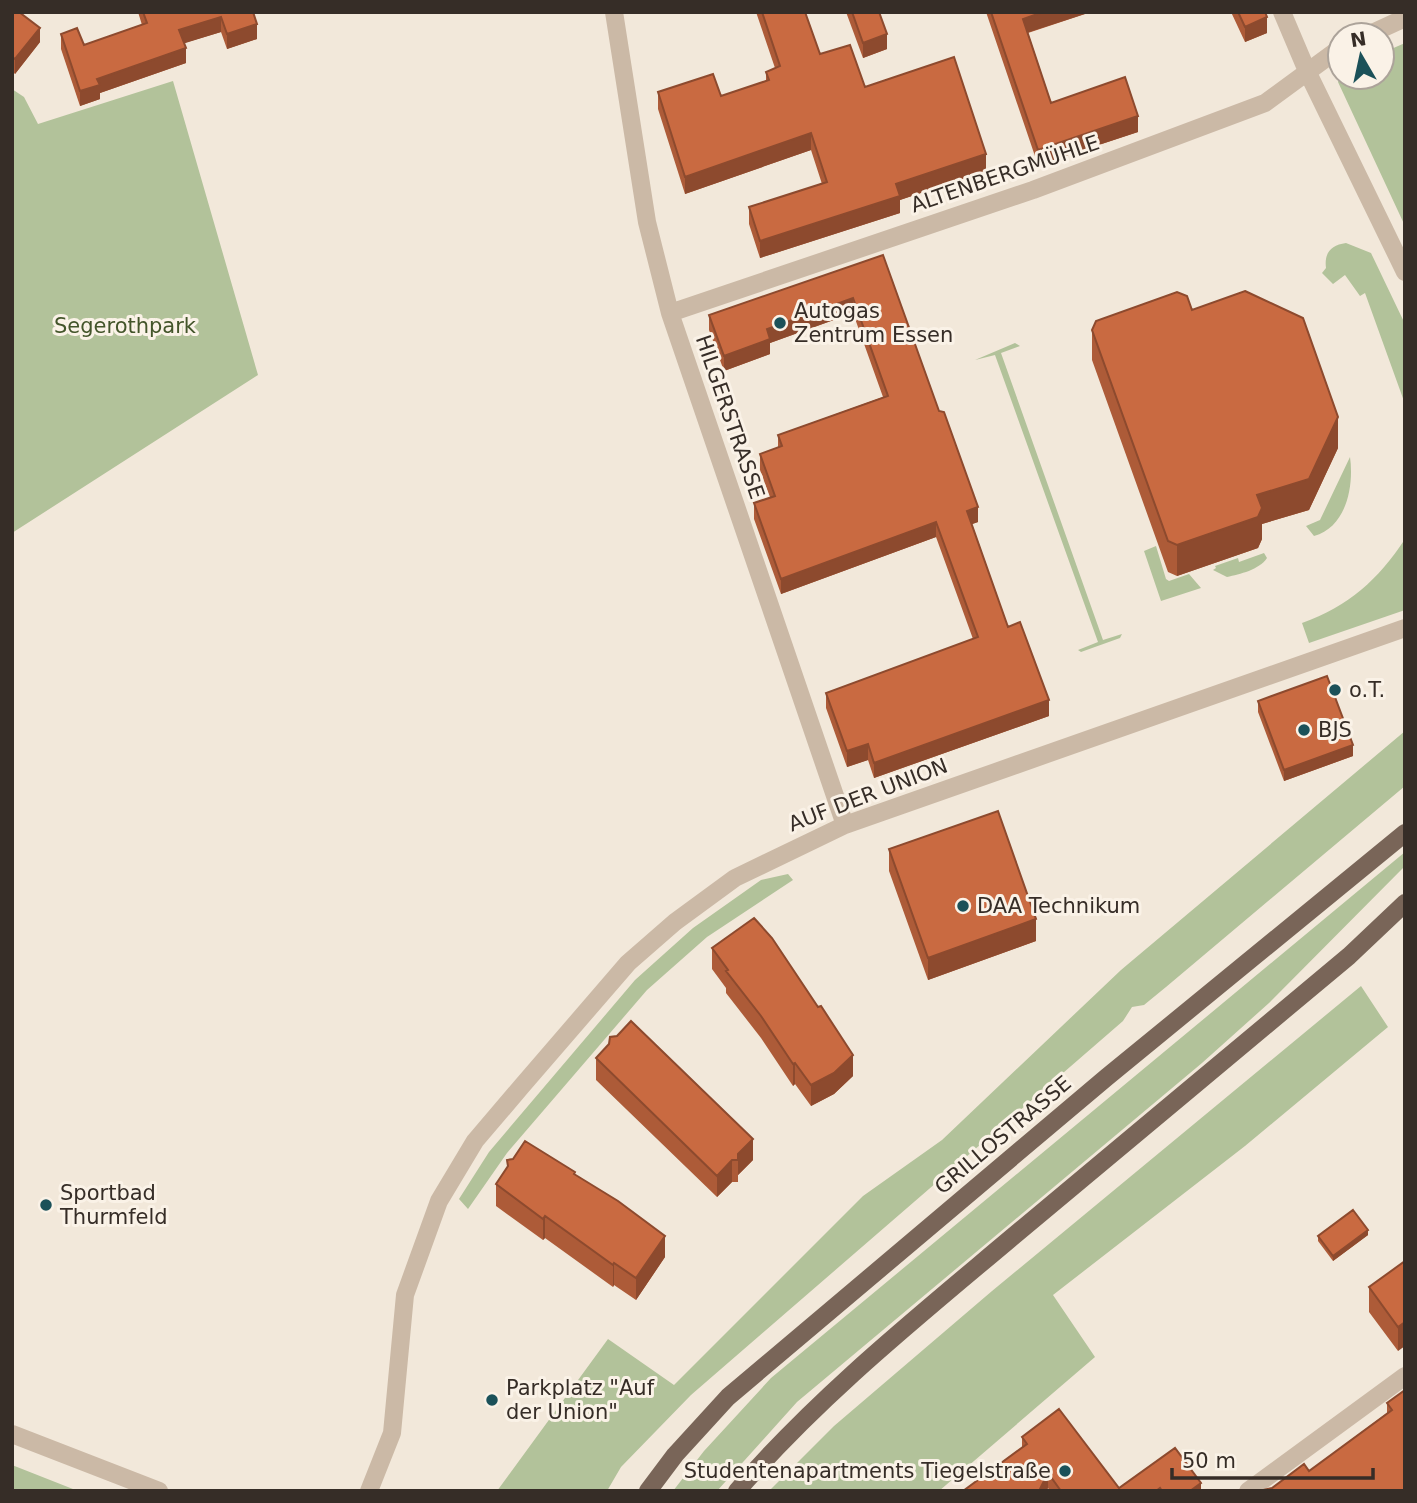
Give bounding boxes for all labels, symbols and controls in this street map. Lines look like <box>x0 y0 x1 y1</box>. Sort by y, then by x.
north arrow <box>1326 21 1396 91</box>
text: N <box>1349 27 1368 51</box>
street label: ALTENBERGMÜHLE <box>907 130 1102 218</box>
place label: Autogas Zentrum Essen <box>794 299 953 347</box>
park label: Segerothpark <box>54 314 197 338</box>
marker: Autogas Zentrum Essen <box>772 315 788 331</box>
street label: HILGERSTRASSE <box>691 332 769 502</box>
place label: o.T. <box>1349 678 1385 702</box>
marker: o.T. <box>1327 682 1343 698</box>
place label: BJS <box>1318 718 1352 742</box>
marker: BJS <box>1296 722 1312 738</box>
street label: AUF DER UNION <box>785 754 951 836</box>
place label: DAA Technikum <box>977 894 1140 918</box>
marker: DAA Technikum <box>955 898 971 914</box>
street label: GRILLOSTRASSE <box>930 1071 1076 1199</box>
place label: Sportbad Thurmfeld <box>59 1181 168 1229</box>
marker: Sportbad Thurmfeld <box>38 1197 54 1213</box>
place label: Parkplatz "Auf der Union" <box>506 1376 655 1424</box>
marker: Parkplatz "Auf der Union" <box>484 1392 500 1408</box>
scale bar <box>1172 1436 1373 1480</box>
text: 50 m <box>1182 1449 1236 1473</box>
place label: Studentenapartments Tiegelstraße <box>684 1459 1051 1483</box>
marker: Studentenapartments Tiegelstraße <box>1057 1463 1073 1479</box>

